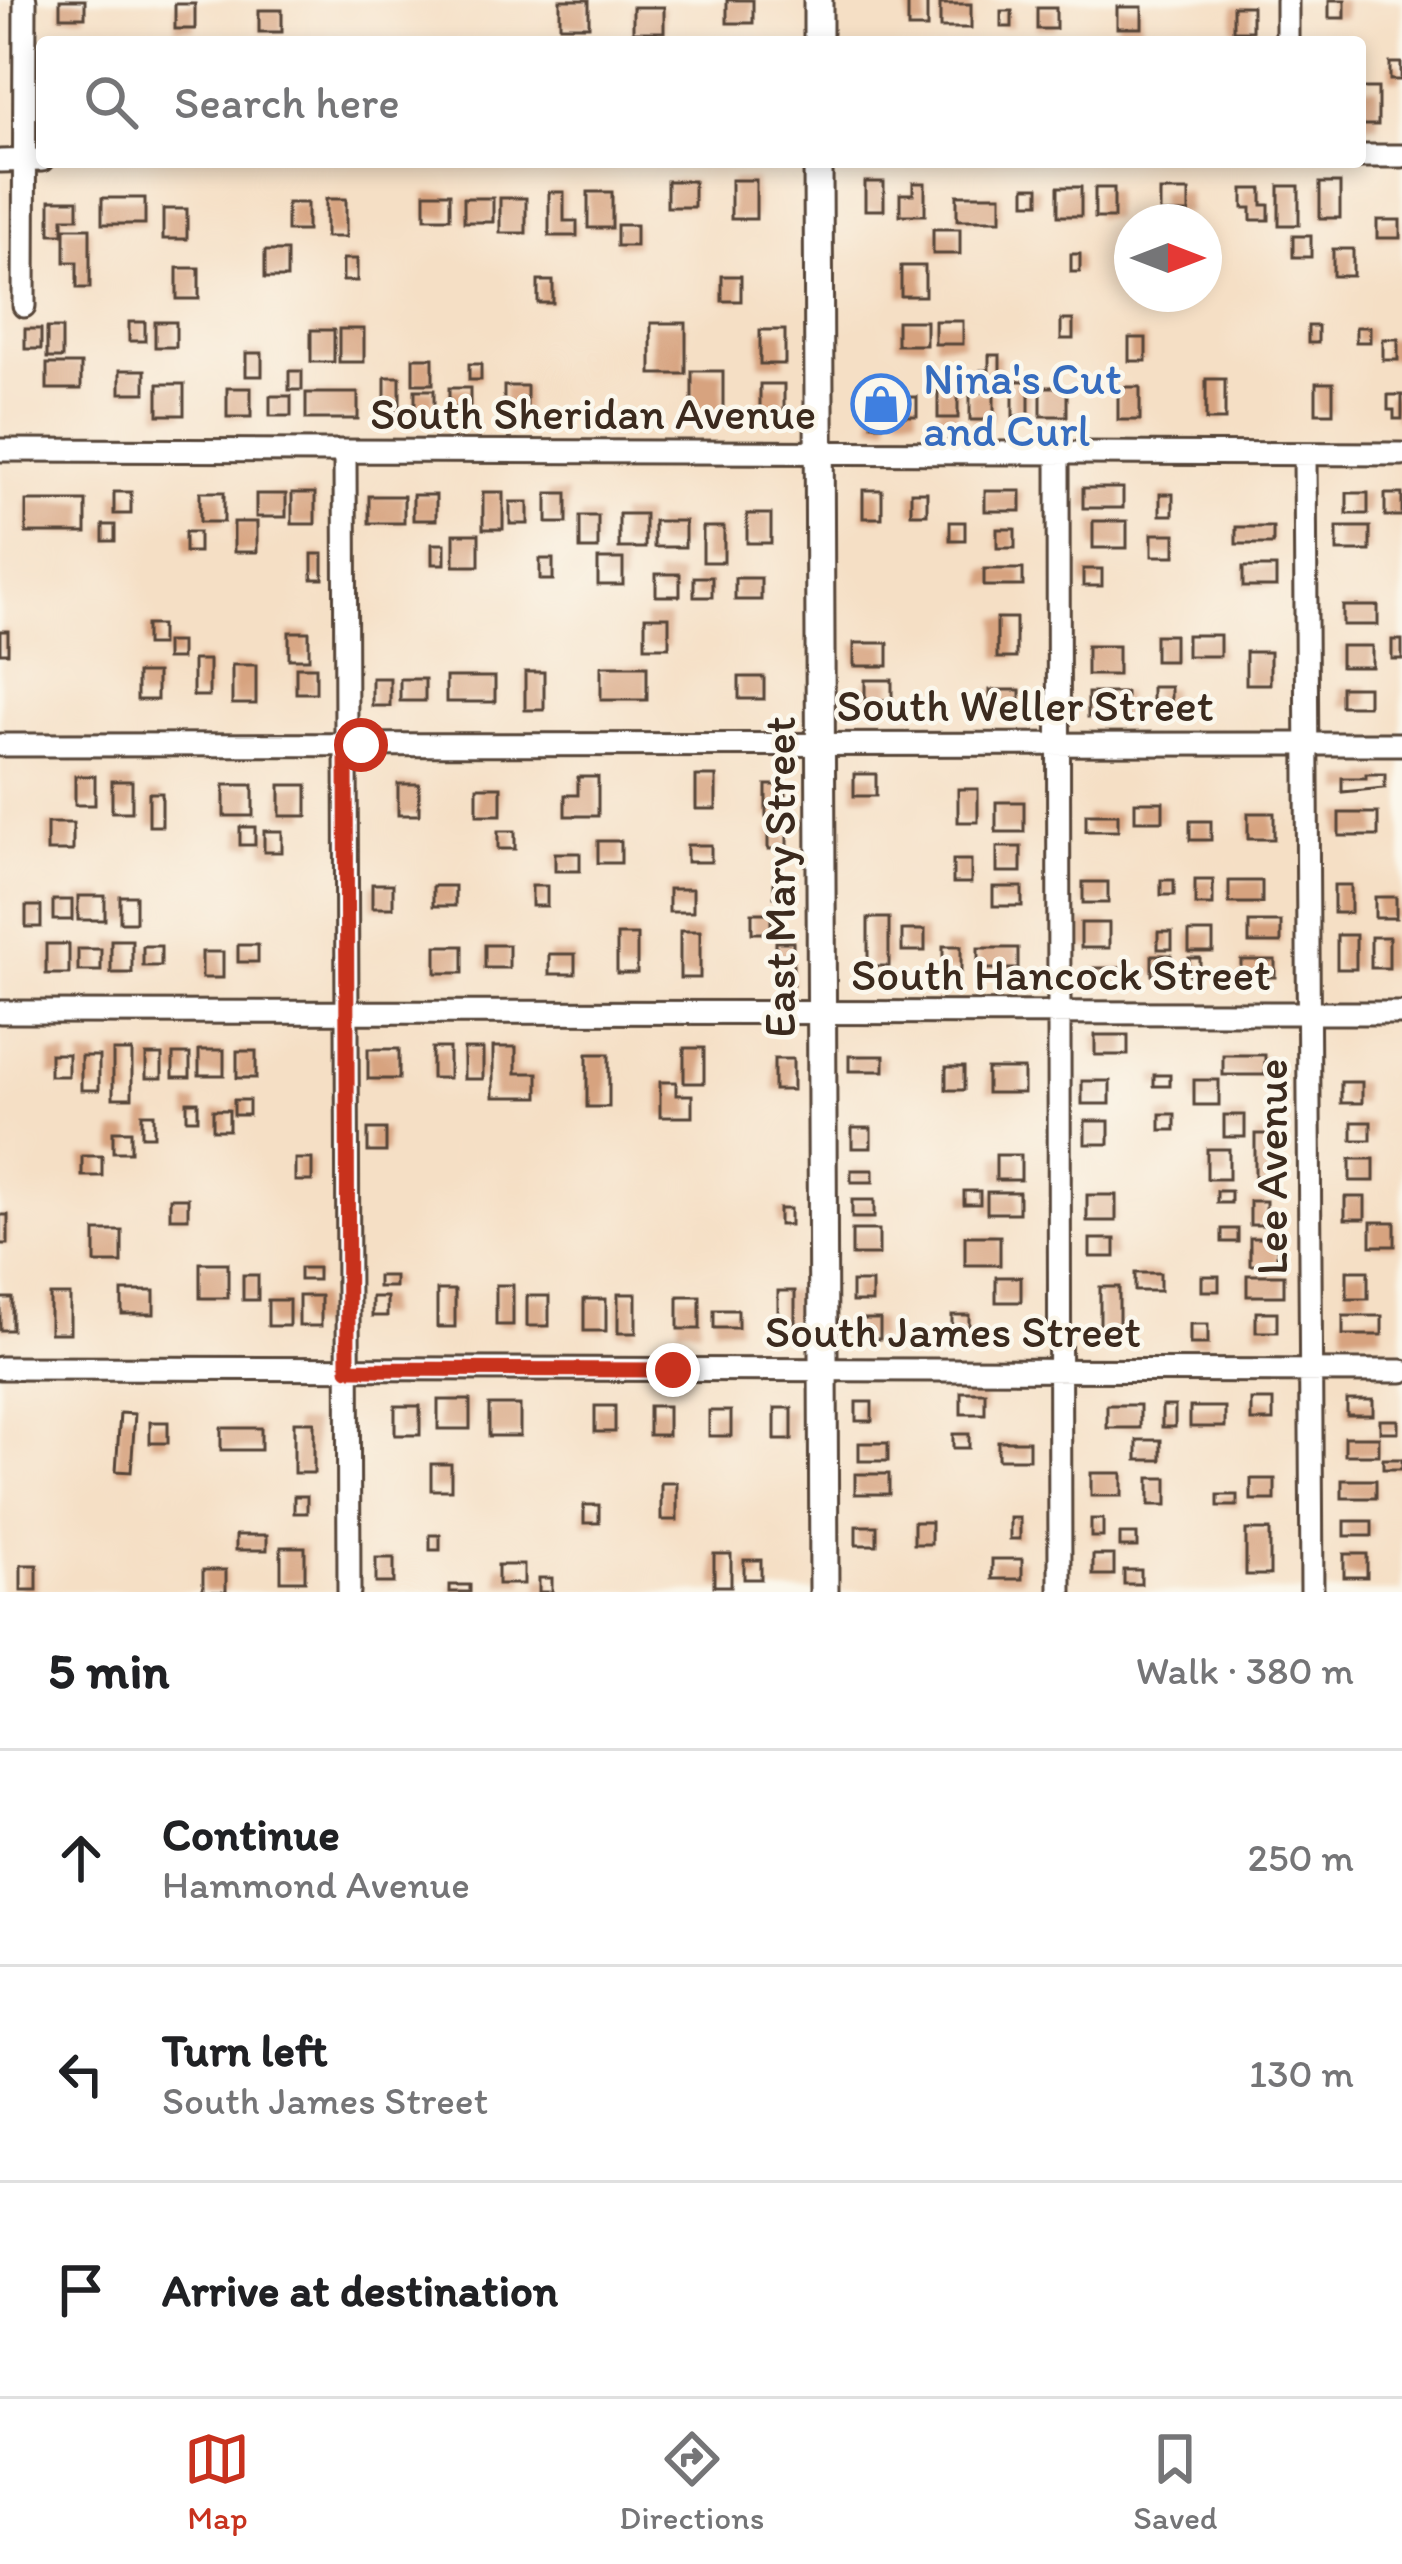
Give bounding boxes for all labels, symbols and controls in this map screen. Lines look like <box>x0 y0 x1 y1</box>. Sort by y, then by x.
search box <box>36 36 1366 168</box>
icon: search <box>78 69 144 135</box>
text: Search here <box>174 75 400 129</box>
north arrow <box>1114 204 1222 312</box>
place label: Nina's Cut and Curl <box>923 351 1122 457</box>
shop icon: Nina's Cut and Curl <box>850 373 912 435</box>
street label: South Sheridan Avenue <box>370 386 816 440</box>
street label: South Weller Street <box>836 678 1214 732</box>
street label: East Mary Street <box>752 716 806 1038</box>
route start <box>334 718 388 772</box>
street label: South Hancock Street <box>851 947 1271 1001</box>
street label: Lee Avenue <box>1244 1059 1298 1275</box>
street label: South James Street <box>765 1304 1141 1358</box>
route end <box>646 1343 700 1397</box>
text: 5 min <box>48 1640 169 1701</box>
text: Walk · 380 m <box>1136 1647 1354 1694</box>
text: Continue <box>162 1807 340 1861</box>
icon: ahead <box>48 1825 114 1891</box>
text: 250 m <box>1247 1834 1354 1881</box>
text: Hammond Avenue <box>162 1861 470 1908</box>
text: Turn left <box>162 2023 328 2077</box>
icon: left <box>48 2041 114 2107</box>
text: 130 m <box>1249 2050 1354 2097</box>
text: South James Street <box>162 2077 488 2124</box>
icon: arrive <box>48 2257 114 2323</box>
text: Arrive at destination <box>162 2263 558 2317</box>
tab: Map <box>184 2426 250 2537</box>
tab: Directions <box>619 2426 764 2537</box>
tab: Saved <box>1133 2426 1218 2537</box>

